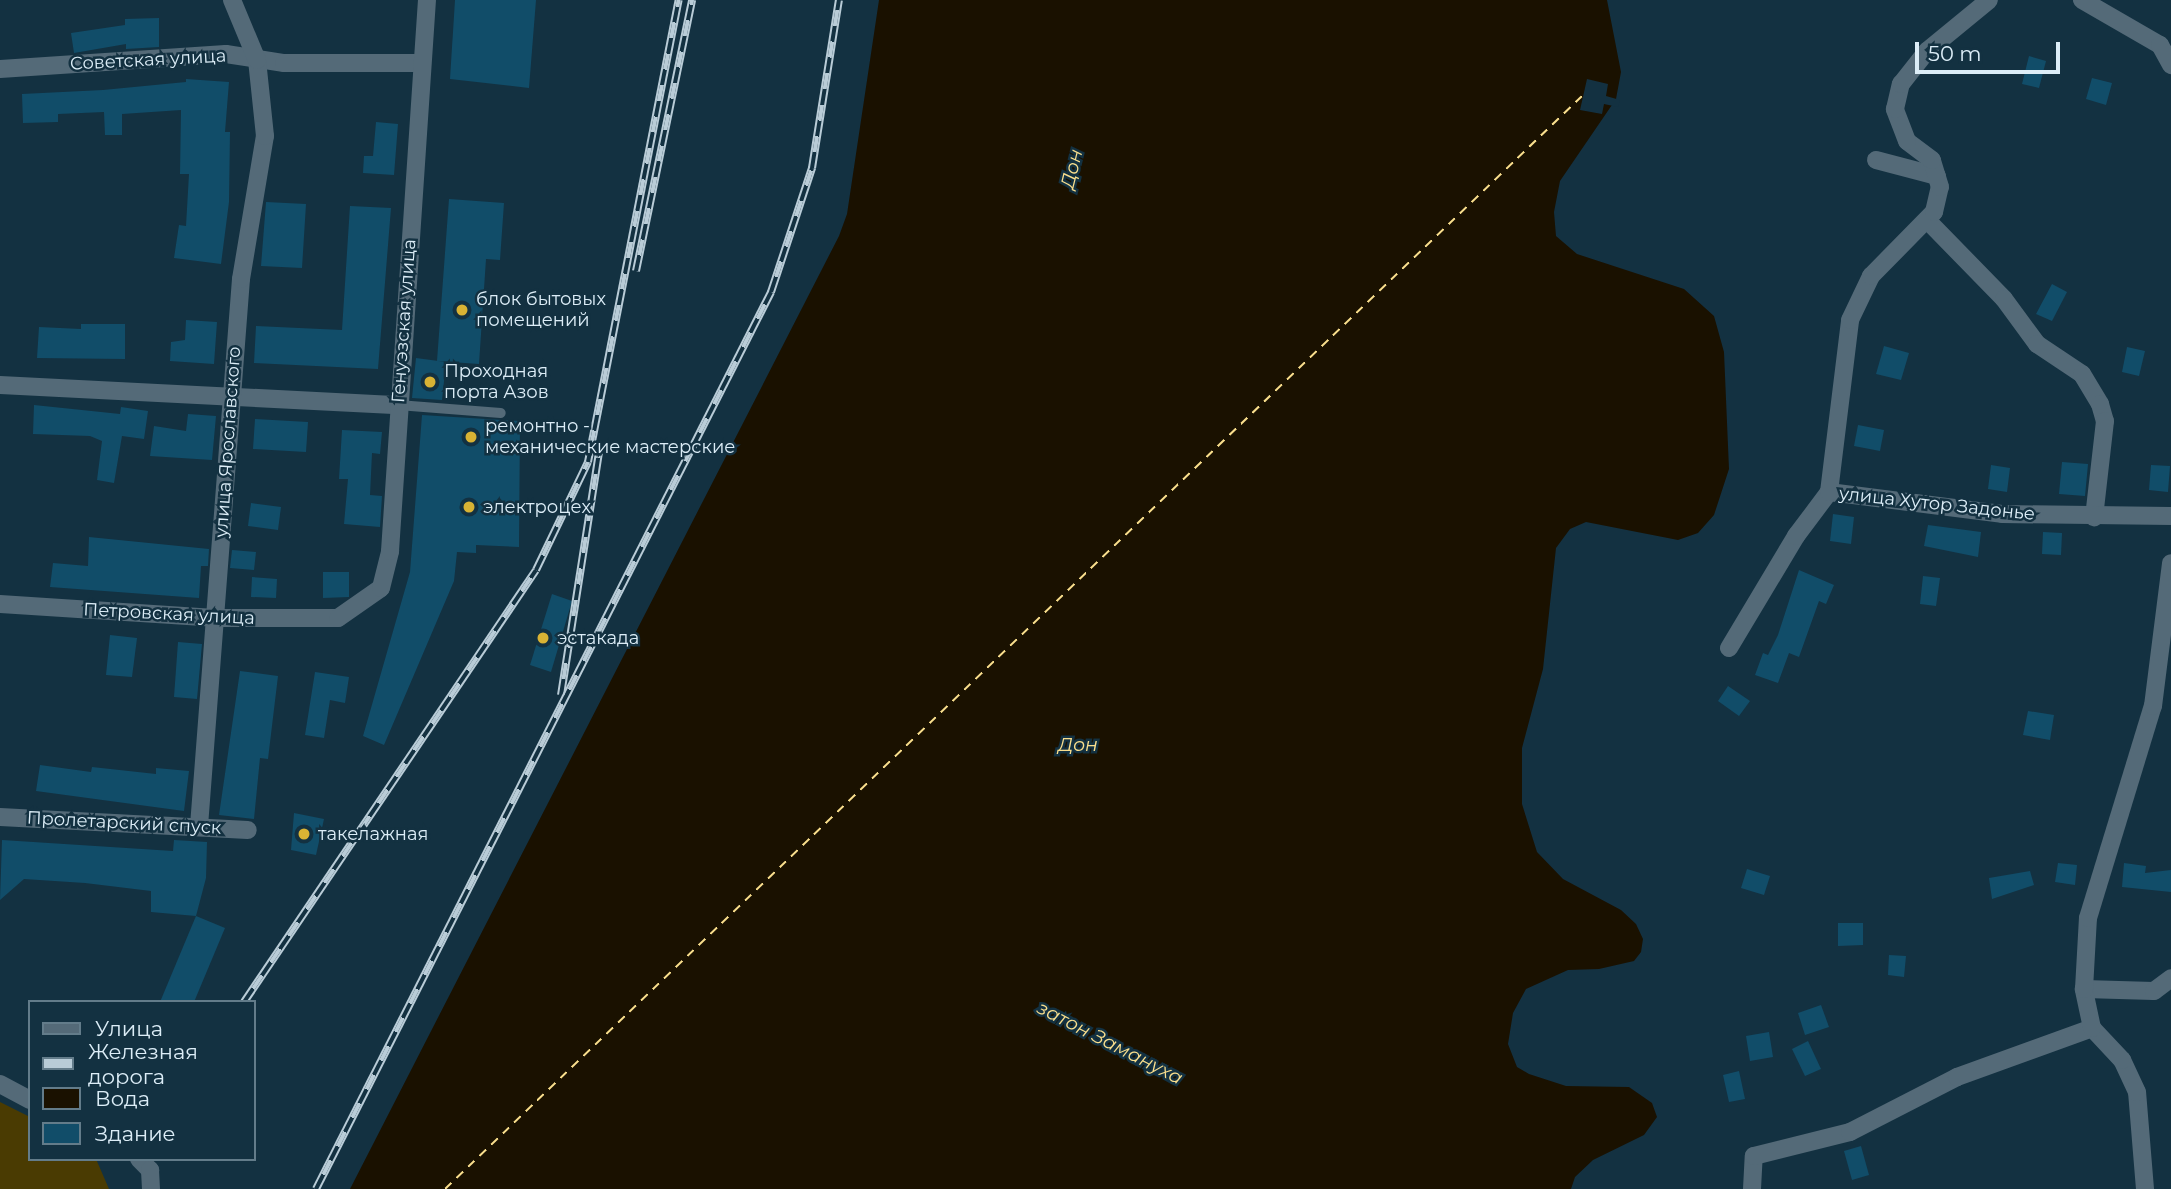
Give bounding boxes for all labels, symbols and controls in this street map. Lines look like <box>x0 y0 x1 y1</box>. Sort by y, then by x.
scale bar <box>1919 28 2064 72</box>
text: 50 m <box>1928 41 1982 66</box>
street label: Советская улица <box>69 45 227 75</box>
water label: Дон <box>1056 147 1088 191</box>
street label: Генуэзская улица <box>388 238 420 404</box>
place label: блок бытовых помещений <box>476 289 606 332</box>
marker: блок бытовых помещений <box>454 302 470 318</box>
street label: улица Ярославского <box>211 346 245 538</box>
place label: Проходная порта Азов <box>444 361 549 404</box>
marker: Проходная порта Азов <box>422 374 438 390</box>
place label: ремонтно - механические мастерские <box>485 416 735 458</box>
marker: ремонтно - механические мастерские <box>463 429 479 445</box>
street label: улица Хутор Задонье <box>1838 483 2036 525</box>
place label: электроцех <box>483 496 591 518</box>
marker: электроцех <box>461 499 477 515</box>
street label: Петровская улица <box>83 599 255 629</box>
place label: эстакада <box>557 627 639 649</box>
marker: эстакада <box>535 630 551 646</box>
water label: Дон <box>1058 734 1098 756</box>
street label: Пролетарский спуск <box>26 807 222 839</box>
place label: такелажная <box>318 823 428 845</box>
marker: такелажная <box>296 826 312 842</box>
water label: затон Замануха <box>1033 996 1187 1090</box>
legend <box>28 1000 256 1161</box>
text: Улица <box>95 1016 163 1041</box>
text: Железная дорога <box>88 1039 198 1089</box>
text: Вода <box>95 1086 150 1111</box>
text: Здание <box>95 1121 176 1146</box>

